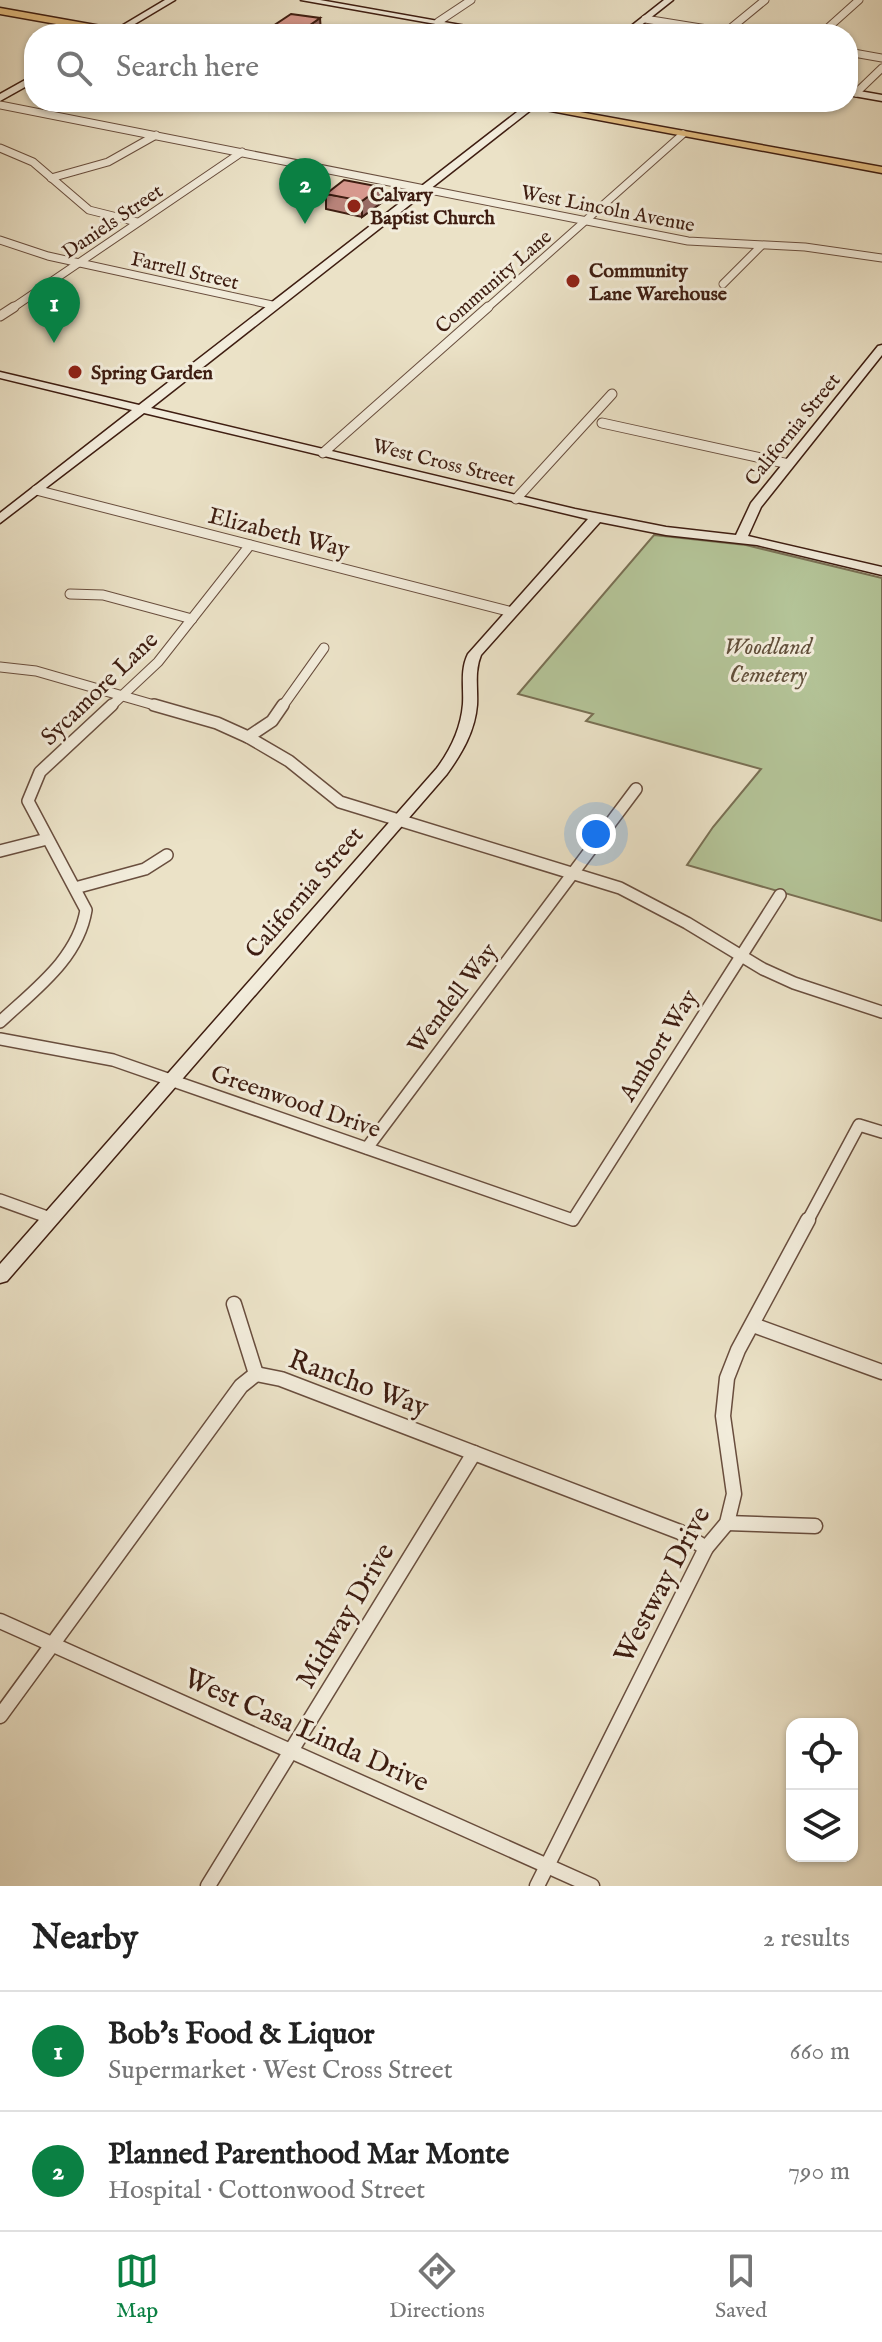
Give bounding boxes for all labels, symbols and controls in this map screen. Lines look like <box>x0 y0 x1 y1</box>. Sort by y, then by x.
search box <box>24 24 858 112</box>
icon: search <box>52 46 96 90</box>
text: Search here <box>116 49 259 87</box>
pin: 2 <box>279 158 331 224</box>
street label: Daniels Street <box>58 179 168 265</box>
street label: West Lincoln Avenue <box>519 180 697 239</box>
place label: Calvary Baptist Church <box>370 183 495 231</box>
marker: Calvary Baptist Church <box>345 197 363 215</box>
street label: Community Lane <box>431 225 557 339</box>
street label: Farrell Street <box>128 247 241 296</box>
place label: Community Lane Warehouse <box>589 259 728 307</box>
marker: Community Lane Warehouse <box>564 272 582 290</box>
pin: 1 <box>28 277 80 343</box>
place label: Spring Garden <box>91 361 213 386</box>
marker: Spring Garden <box>66 363 84 381</box>
street label: California Street <box>740 368 846 491</box>
street label: West Cross Street <box>370 434 518 493</box>
street label: Elizabeth Way <box>205 501 353 566</box>
street label: Sycamore Lane <box>35 625 165 753</box>
park label: Woodland Cemetery <box>724 632 814 691</box>
your location <box>576 814 616 854</box>
street label: California Street <box>239 820 371 965</box>
street label: Wendell Way <box>401 937 505 1061</box>
street label: Ambort Way <box>612 984 706 1108</box>
street label: Greenwood Drive <box>206 1059 385 1146</box>
street label: Rancho Way <box>283 1343 433 1426</box>
street label: Westway Drive <box>607 1500 719 1670</box>
street label: Midway Drive <box>289 1537 403 1695</box>
street label: West Casa Linda Drive <box>178 1661 434 1801</box>
map controls <box>786 1718 858 1862</box>
button: locate <box>786 1718 858 1790</box>
button: layers <box>786 1790 858 1862</box>
text: Nearby <box>32 1917 138 1960</box>
text: 2 results <box>763 1922 850 1955</box>
text: Bob's Food & Liquor <box>108 2016 375 2054</box>
text: 1 <box>53 2035 63 2068</box>
text: 660 m <box>790 2035 850 2068</box>
text: Supermarket · West Cross Street <box>108 2054 453 2087</box>
text: Planned Parenthood Mar Monte <box>108 2136 509 2174</box>
text: 2 <box>52 2155 64 2188</box>
text: 790 m <box>788 2155 850 2188</box>
text: Hospital · Cottonwood Street <box>108 2174 425 2207</box>
tab: Map <box>115 2249 159 2325</box>
tab: Directions <box>389 2249 485 2325</box>
tab: Saved <box>715 2249 767 2325</box>

